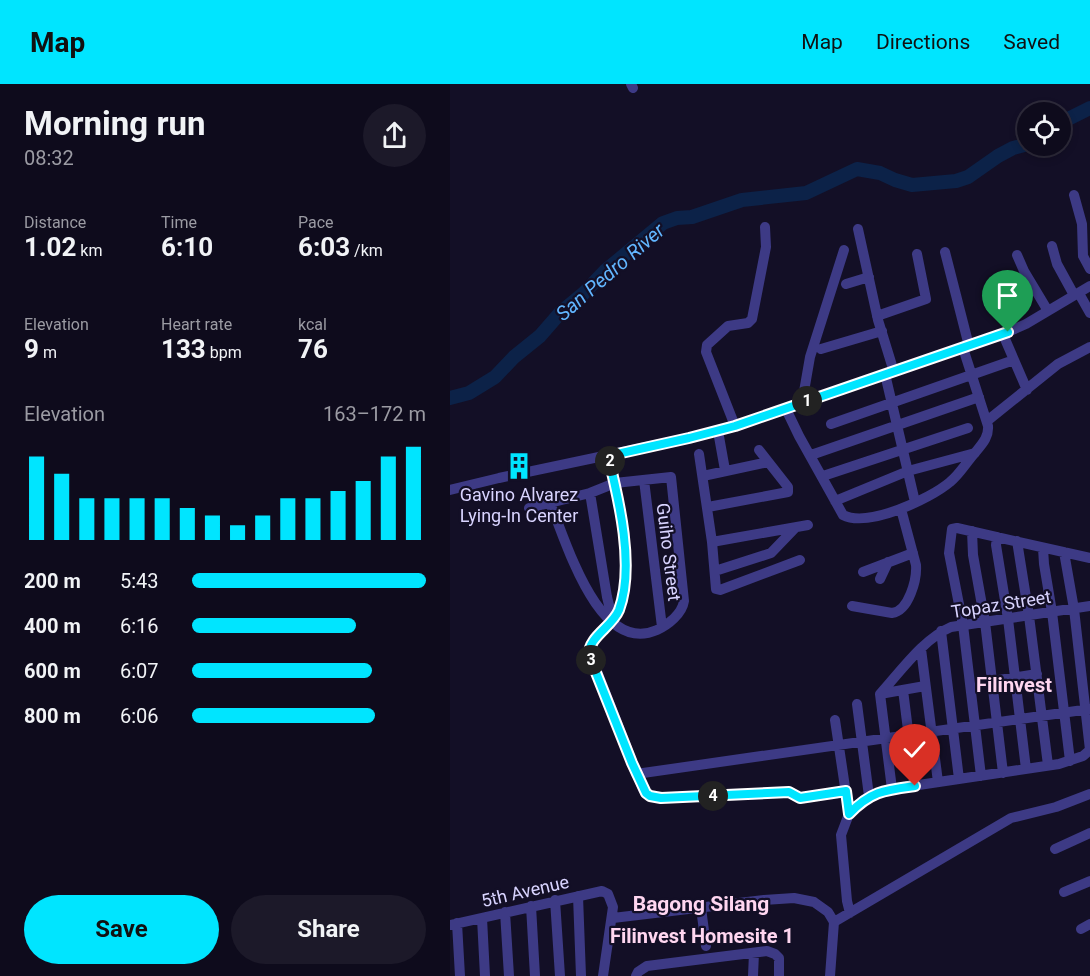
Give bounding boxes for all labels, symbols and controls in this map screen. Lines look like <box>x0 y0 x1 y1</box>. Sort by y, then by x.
text: Map <box>30 26 85 59</box>
text: Map <box>801 30 843 54</box>
text: Directions <box>876 30 970 54</box>
text: Saved <box>1003 30 1060 54</box>
map controls <box>1017 102 1071 156</box>
button: locate <box>1017 102 1071 156</box>
text: Morning run <box>24 104 205 143</box>
button: share <box>363 104 426 167</box>
text: 08:32 <box>24 146 74 170</box>
text: Distance <box>24 213 86 232</box>
text: Time <box>161 213 197 232</box>
text: Pace <box>298 213 334 232</box>
water label: San Pedro River <box>551 217 670 326</box>
text: 1.02 <box>24 232 76 262</box>
text: 6:10 <box>161 232 213 262</box>
text: 6:03 <box>298 232 350 262</box>
text: km <box>76 241 102 260</box>
text: /km <box>350 241 383 260</box>
pin <box>982 270 1033 332</box>
icon: arrive <box>991 279 1024 312</box>
text: Elevation <box>24 315 89 334</box>
text: Heart rate <box>161 315 232 334</box>
text: kcal <box>298 315 327 334</box>
text: 9 <box>24 334 39 364</box>
text: 133 <box>161 334 206 364</box>
text: 76 <box>298 334 328 364</box>
text: m <box>39 343 57 362</box>
text: bpm <box>206 343 242 362</box>
pin: 1 <box>792 386 822 416</box>
text: 1 <box>802 391 812 410</box>
text: Elevation <box>24 402 105 426</box>
text: 163–172 m <box>323 402 426 426</box>
pin: 2 <box>595 446 625 476</box>
building icon: Gavino Alvarez Lying-In Center <box>504 451 534 481</box>
text: 2 <box>605 451 615 470</box>
place label: Gavino Alvarez Lying-In Center <box>460 484 578 526</box>
street label: Guiho Street <box>653 502 685 602</box>
text: 200 m <box>24 569 81 593</box>
text: 5:43 <box>120 569 159 593</box>
street label: Topaz Street <box>950 586 1053 622</box>
text: 400 m <box>24 614 81 638</box>
text: 6:16 <box>120 614 159 638</box>
pin: 3 <box>576 645 606 675</box>
text: 3 <box>586 650 596 669</box>
text: 600 m <box>24 659 81 683</box>
text: 6:07 <box>120 659 159 683</box>
district label: Filinvest <box>976 673 1052 697</box>
text: 800 m <box>24 704 81 728</box>
text: 6:06 <box>120 704 159 728</box>
pin <box>889 724 940 786</box>
icon: check <box>898 733 931 766</box>
pin: 4 <box>698 781 728 811</box>
text: 4 <box>708 786 718 805</box>
street label: 5th Avenue <box>479 871 571 911</box>
district label: Bagong Silang <box>633 892 769 916</box>
button: Save <box>24 895 219 964</box>
button: Share <box>231 895 426 964</box>
district label: Filinvest Homesite 1 <box>610 924 794 948</box>

